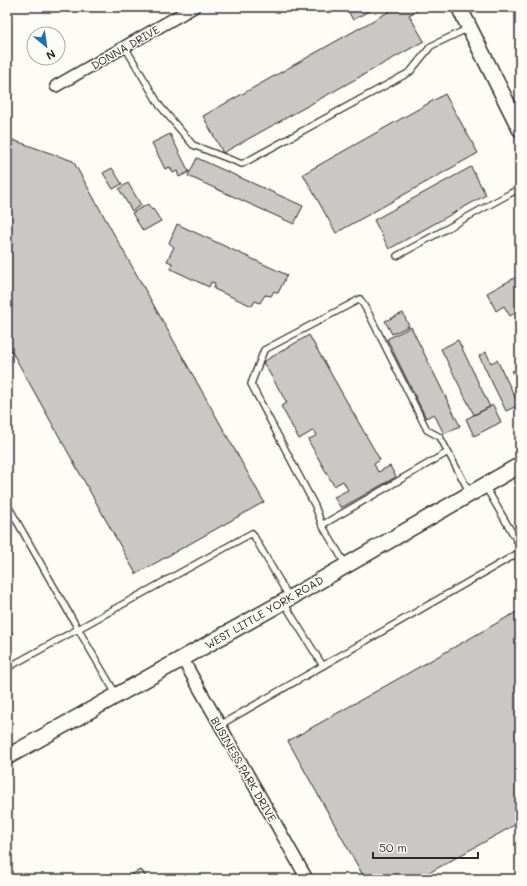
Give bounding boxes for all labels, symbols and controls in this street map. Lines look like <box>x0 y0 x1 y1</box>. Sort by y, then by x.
street label: DONNA DRIVE <box>88 21 162 73</box>
north arrow <box>26 26 66 66</box>
text: N <box>44 47 58 64</box>
street label: WEST LITTLE YORK ROAD <box>202 572 326 652</box>
street label: BUSINESS PARK DRIVE <box>208 714 280 824</box>
scale bar <box>373 834 478 860</box>
text: 50 m <box>379 839 407 855</box>

